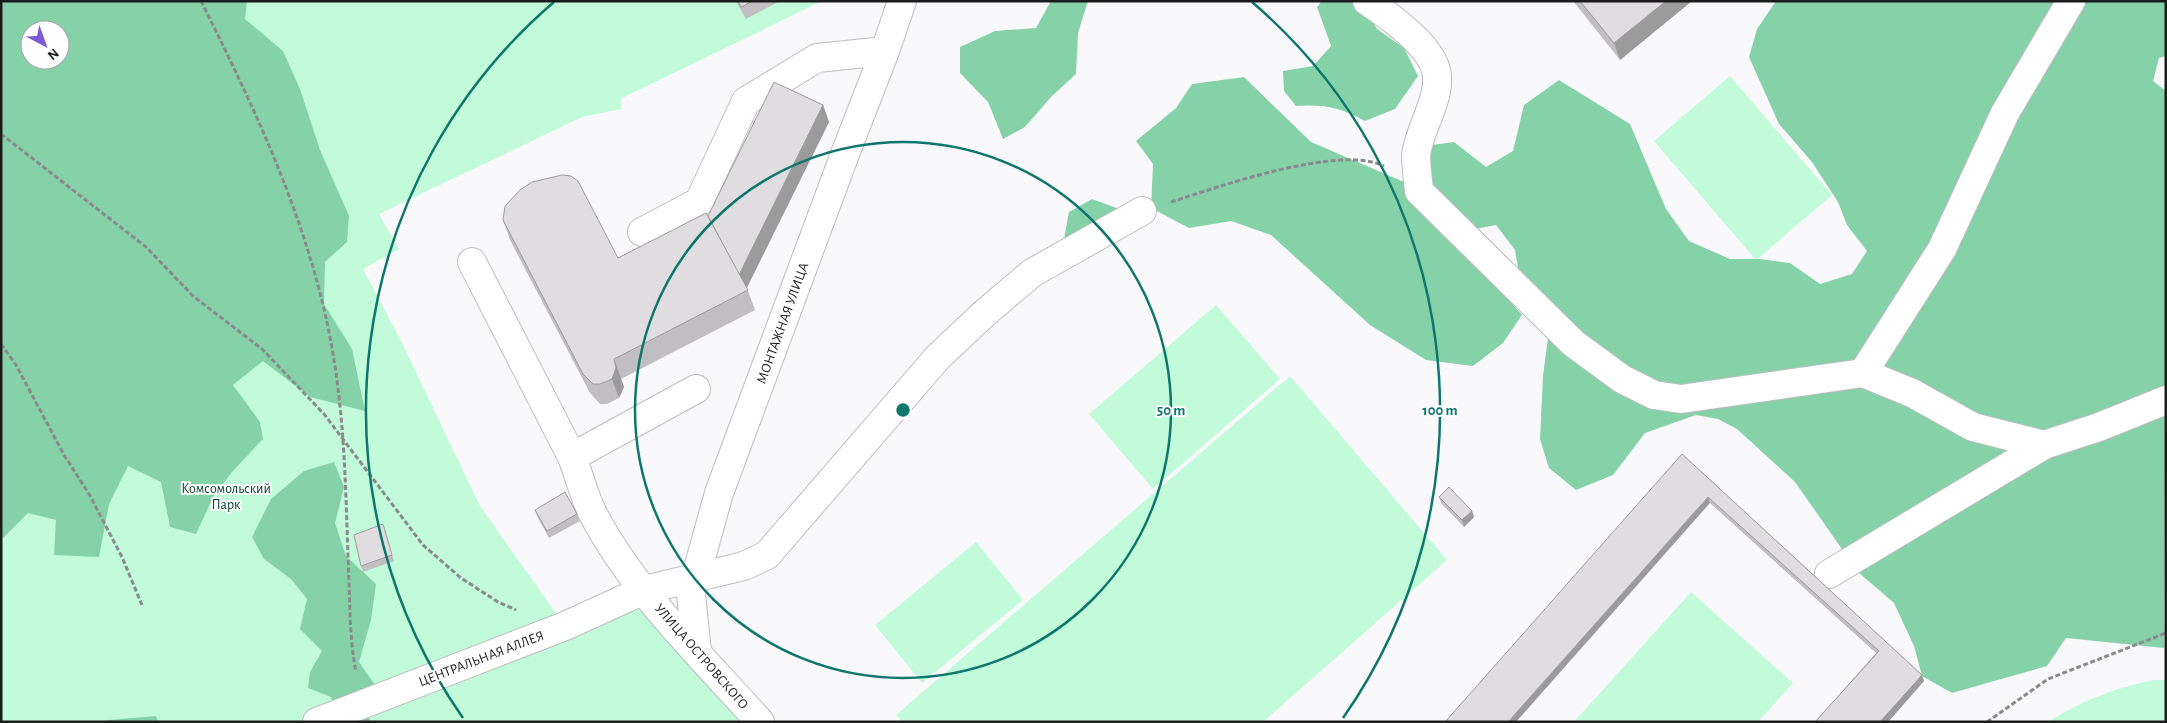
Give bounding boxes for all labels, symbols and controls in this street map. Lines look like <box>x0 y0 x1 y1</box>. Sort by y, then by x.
north arrow <box>20 20 70 70</box>
text: N <box>45 46 61 63</box>
street label: МОНТАЖНАЯ УЛИЦА <box>754 261 811 386</box>
centre of rings <box>894 401 912 419</box>
text: 50 m <box>1157 403 1185 418</box>
text: 100 m <box>1422 403 1458 418</box>
park label: Комсомольский Парк <box>181 482 271 512</box>
street label: УЛИЦА ОСТРОВСКОГО <box>652 601 751 712</box>
street label: ЦЕНТРАЛЬНАЯ АЛЛЕЯ <box>417 629 546 689</box>

